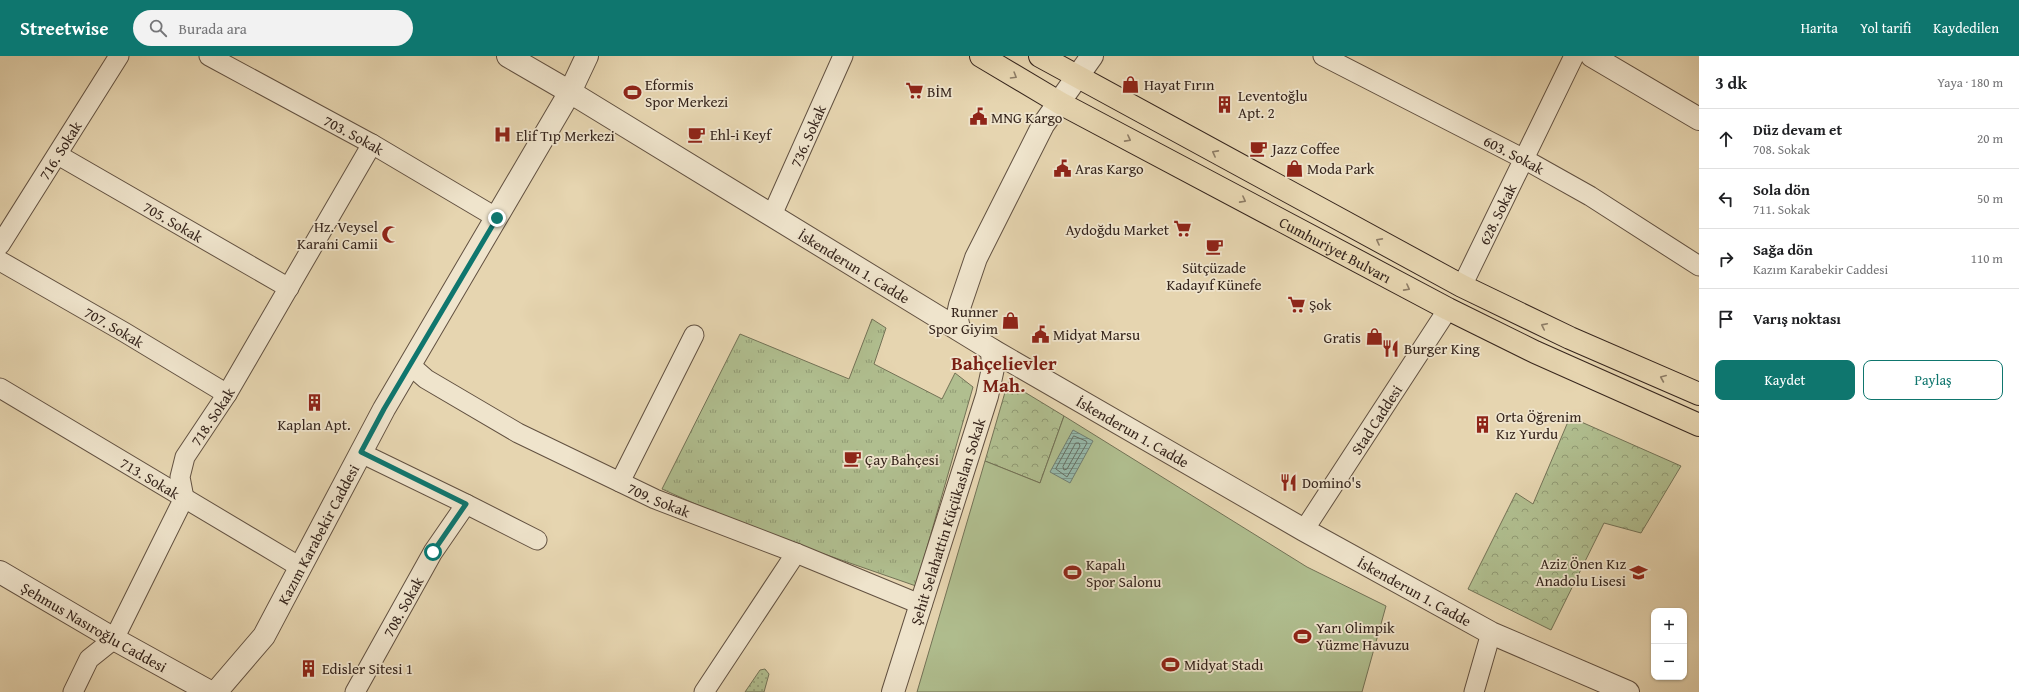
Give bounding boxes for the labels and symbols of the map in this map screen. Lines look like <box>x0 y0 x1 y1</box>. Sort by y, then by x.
one-way arrow <box>1010 71 1017 79</box>
place label: Eformis Spor Merkezi <box>645 74 728 112</box>
shop icon: Hayat Fırın <box>1121 74 1141 94</box>
place label: Hayat Fırın <box>1144 74 1215 95</box>
supermarket icon: BİM <box>904 81 924 101</box>
place label: BİM <box>927 81 952 102</box>
sports icon: Eformis Spor Merkezi <box>622 83 642 103</box>
place label: Leventoğlu Apt. 2 <box>1238 85 1309 123</box>
building icon: Leventoğlu Apt. 2 <box>1215 94 1235 114</box>
street label: 736. Sokak <box>784 101 831 170</box>
public building icon: MNG Kargo <box>968 107 988 127</box>
place label: MNG Kargo <box>991 107 1063 128</box>
street label: 703. Sokak <box>320 109 389 160</box>
street label: 716. Sokak <box>33 116 86 184</box>
cafe icon: Ehl-i Keyf <box>687 124 707 144</box>
place label: Ehl-i Keyf <box>710 124 773 145</box>
hospital icon: Elif Tıp Merkezi <box>493 125 513 145</box>
place label: Elif Tıp Merkezi <box>516 125 615 146</box>
street label: 603. Sokak <box>1480 130 1549 179</box>
one-way arrow <box>1124 135 1131 142</box>
cafe icon: Jazz Coffee <box>1249 138 1269 158</box>
place label: Jazz Coffee <box>1270 138 1340 159</box>
one-way arrow <box>1212 150 1219 157</box>
public building icon: Aras Kargo <box>1052 158 1072 178</box>
place label: Aras Kargo <box>1075 158 1144 179</box>
shop icon: Moda Park <box>1284 158 1304 178</box>
place label: Moda Park <box>1307 158 1375 179</box>
street label: 628. Sokak <box>1473 179 1521 248</box>
street label: 705. Sokak <box>139 196 207 247</box>
one-way arrow <box>1238 196 1246 203</box>
route end <box>488 209 506 227</box>
street label: Cumhuriyet Bulvarı <box>1276 211 1395 288</box>
place label: Hz. Veysel Karani Camii <box>297 216 378 254</box>
place label: Aydoğdu Market <box>1065 219 1170 240</box>
supermarket icon: Aydoğdu Market <box>1172 219 1192 239</box>
street label: İskenderun 1. Cadde <box>795 224 914 308</box>
mosque icon: Hz. Veysel Karani Camii <box>381 225 401 245</box>
cafe icon: Sütçüzade Kadayıf Künefe <box>1204 236 1224 256</box>
one-way arrow <box>1376 238 1383 245</box>
place label: Sütçüzade Kadayıf Künefe <box>1166 257 1262 295</box>
one-way arrow <box>1403 283 1410 290</box>
supermarket icon: Şok <box>1286 294 1306 314</box>
place label: Şok <box>1309 294 1332 315</box>
street label: 707. Sokak <box>81 301 149 353</box>
place label: Runner Spor Giyim <box>928 301 999 339</box>
shop icon: Runner Spor Giyim <box>1001 310 1021 330</box>
one-way arrow <box>1541 323 1549 331</box>
public building icon: Midyat Marsu <box>1030 324 1050 344</box>
place label: Midyat Marsu <box>1053 324 1141 345</box>
place label: Gratis <box>1324 327 1361 348</box>
shop icon: Gratis <box>1364 327 1384 347</box>
restaurant icon: Burger King <box>1381 338 1401 358</box>
place label: Burger King <box>1404 338 1480 359</box>
district label: Bahçelievler Mah. <box>951 349 1057 399</box>
one-way arrow <box>1660 375 1668 383</box>
street label: Stad Caddesi <box>1346 380 1407 458</box>
street label: 718. Sokak <box>185 383 239 450</box>
street label: İskenderun 1. Cadde <box>1073 390 1193 472</box>
building icon: Kaplan Apt. <box>304 393 324 413</box>
place label: Orta Öğrenim Kız Yurdu <box>1496 406 1582 444</box>
place label: Kaplan Apt. <box>277 414 351 435</box>
street label: Şehit Selahattin Küçükaslan Sokak <box>904 415 990 628</box>
building icon: Orta Öğrenim Kız Yurdu <box>1473 415 1493 435</box>
cafe icon: Çay Bahçesi <box>842 449 862 469</box>
place label: Çay Bahçesi <box>865 449 939 470</box>
street label: 713. Sokak <box>117 452 184 504</box>
street label: Kazım Karabekir Caddesi <box>272 460 364 608</box>
restaurant icon: Domino's <box>1279 472 1299 492</box>
place label: Domino's <box>1302 472 1361 493</box>
street label: 709. Sokak <box>624 477 694 522</box>
route start <box>424 543 442 561</box>
street label: İskenderun 1. Cadde <box>1354 551 1475 631</box>
place label: Aziz Önen Kız Anadolu Lisesi <box>1535 553 1626 591</box>
place label: Kapalı Spor Salonu <box>1086 554 1162 592</box>
school or university icon: Aziz Önen Kız Anadolu Lisesi <box>1629 562 1649 582</box>
sports icon: Kapalı Spor Salonu <box>1063 563 1083 583</box>
street label: 708. Sokak <box>377 572 428 640</box>
street label: Şehmus Nasıroğlu Caddesi <box>18 576 171 677</box>
place label: Yarı Olimpik Yüzme Havuzu <box>1316 617 1410 655</box>
sports icon: Yarı Olimpik Yüzme Havuzu <box>1293 626 1313 646</box>
sports icon: Midyat Stadı <box>1161 654 1181 674</box>
place label: Midyat Stadı <box>1184 654 1263 675</box>
building icon: Edisler Sitesi 1 <box>299 658 319 678</box>
place label: Edisler Sitesi 1 <box>322 658 413 679</box>

